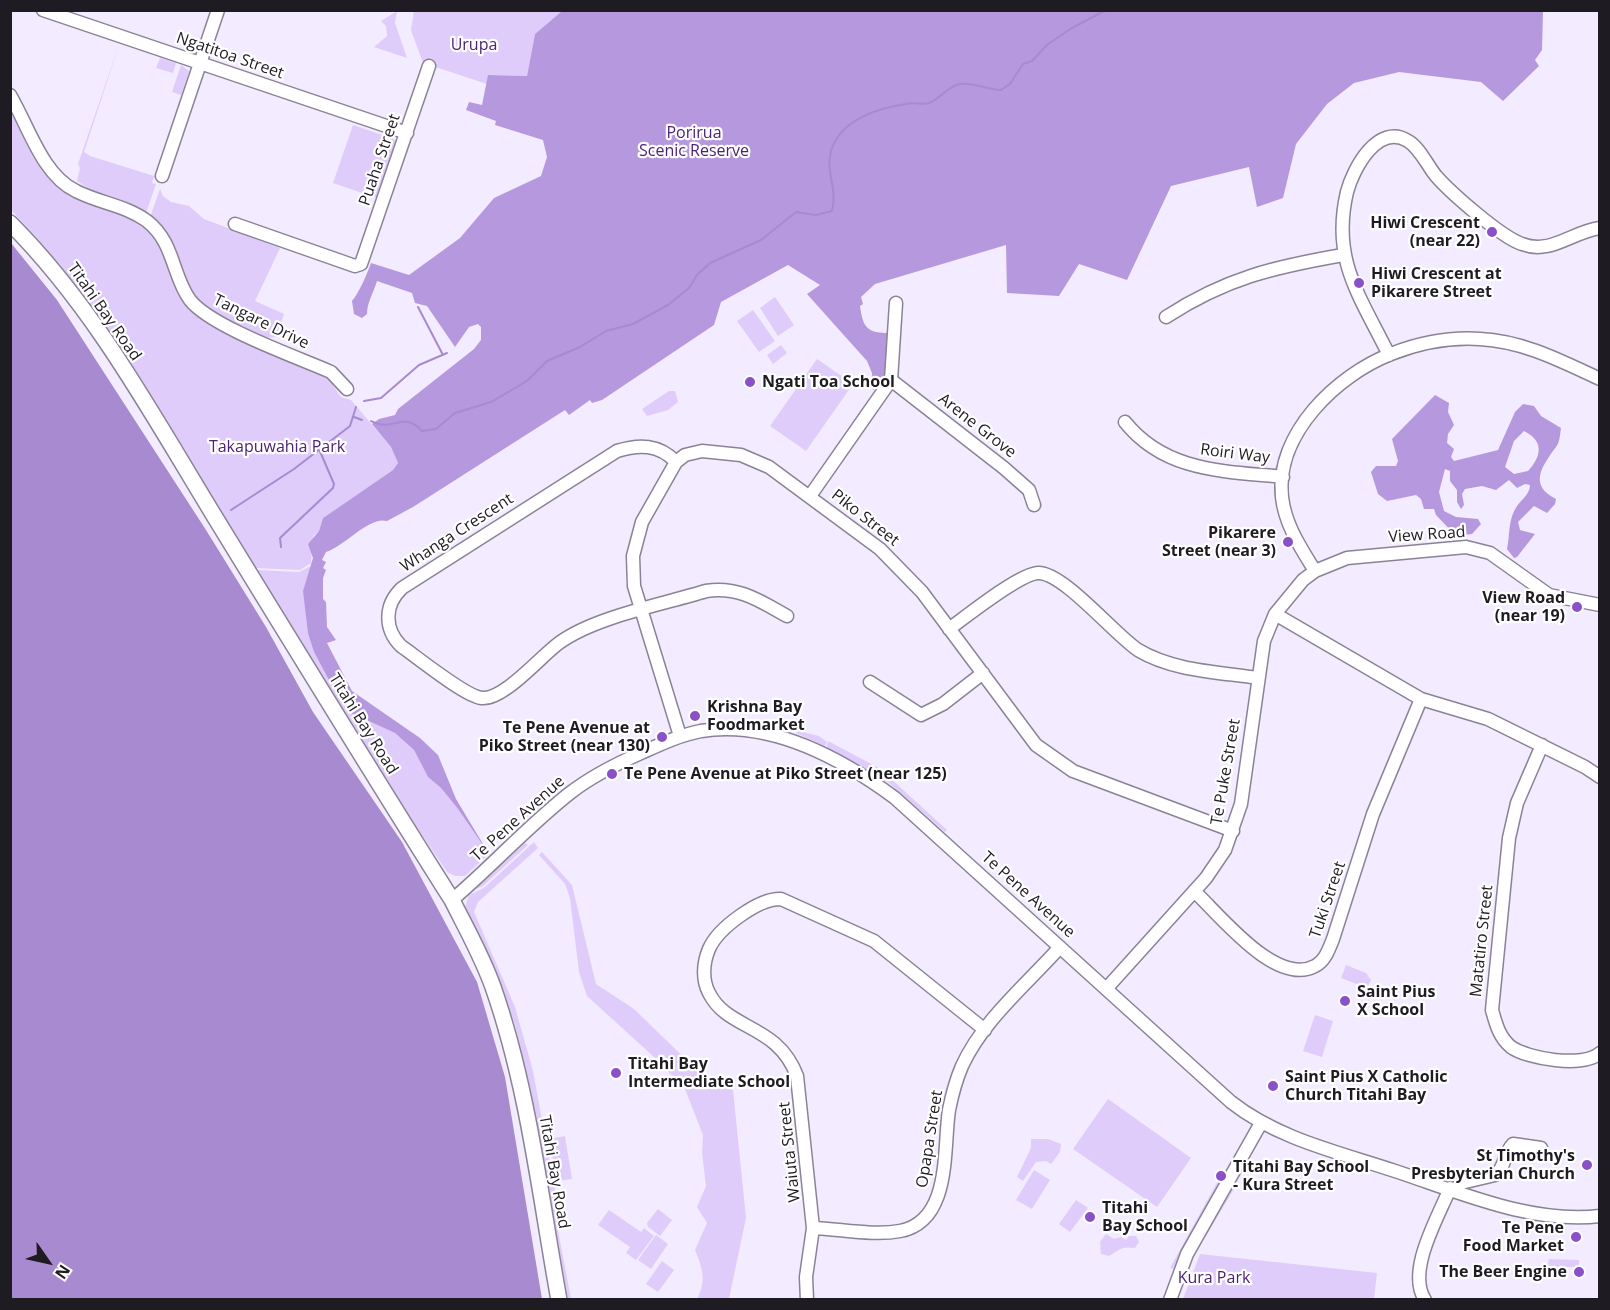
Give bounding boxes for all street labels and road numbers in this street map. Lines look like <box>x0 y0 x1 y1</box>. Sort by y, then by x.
street label: Ngatitoa Street <box>174 29 286 83</box>
street label: Puaha Street <box>355 112 405 208</box>
street label: Titahi Bay Road <box>63 259 145 365</box>
street label: Tangare Drive <box>210 291 312 353</box>
street label: Arene Grove <box>934 390 1020 462</box>
street label: Roiri Way <box>1199 440 1271 468</box>
street label: Piko Street <box>827 486 903 550</box>
street label: Whanga Crescent <box>397 489 517 577</box>
street label: View Road <box>1388 523 1466 547</box>
street label: Titahi Bay Road <box>324 670 402 778</box>
street label: Te Puke Street <box>1207 717 1245 827</box>
street label: Te Pene Avenue <box>467 772 569 866</box>
street label: Te Pene Avenue <box>977 848 1079 942</box>
street label: Tuki Street <box>1306 859 1350 941</box>
street label: Matatiro Street <box>1467 884 1497 998</box>
street label: Opapa Street <box>913 1089 947 1189</box>
street label: Waiuta Street <box>775 1101 805 1203</box>
street label: Titahi Bay Road <box>535 1114 573 1230</box>

